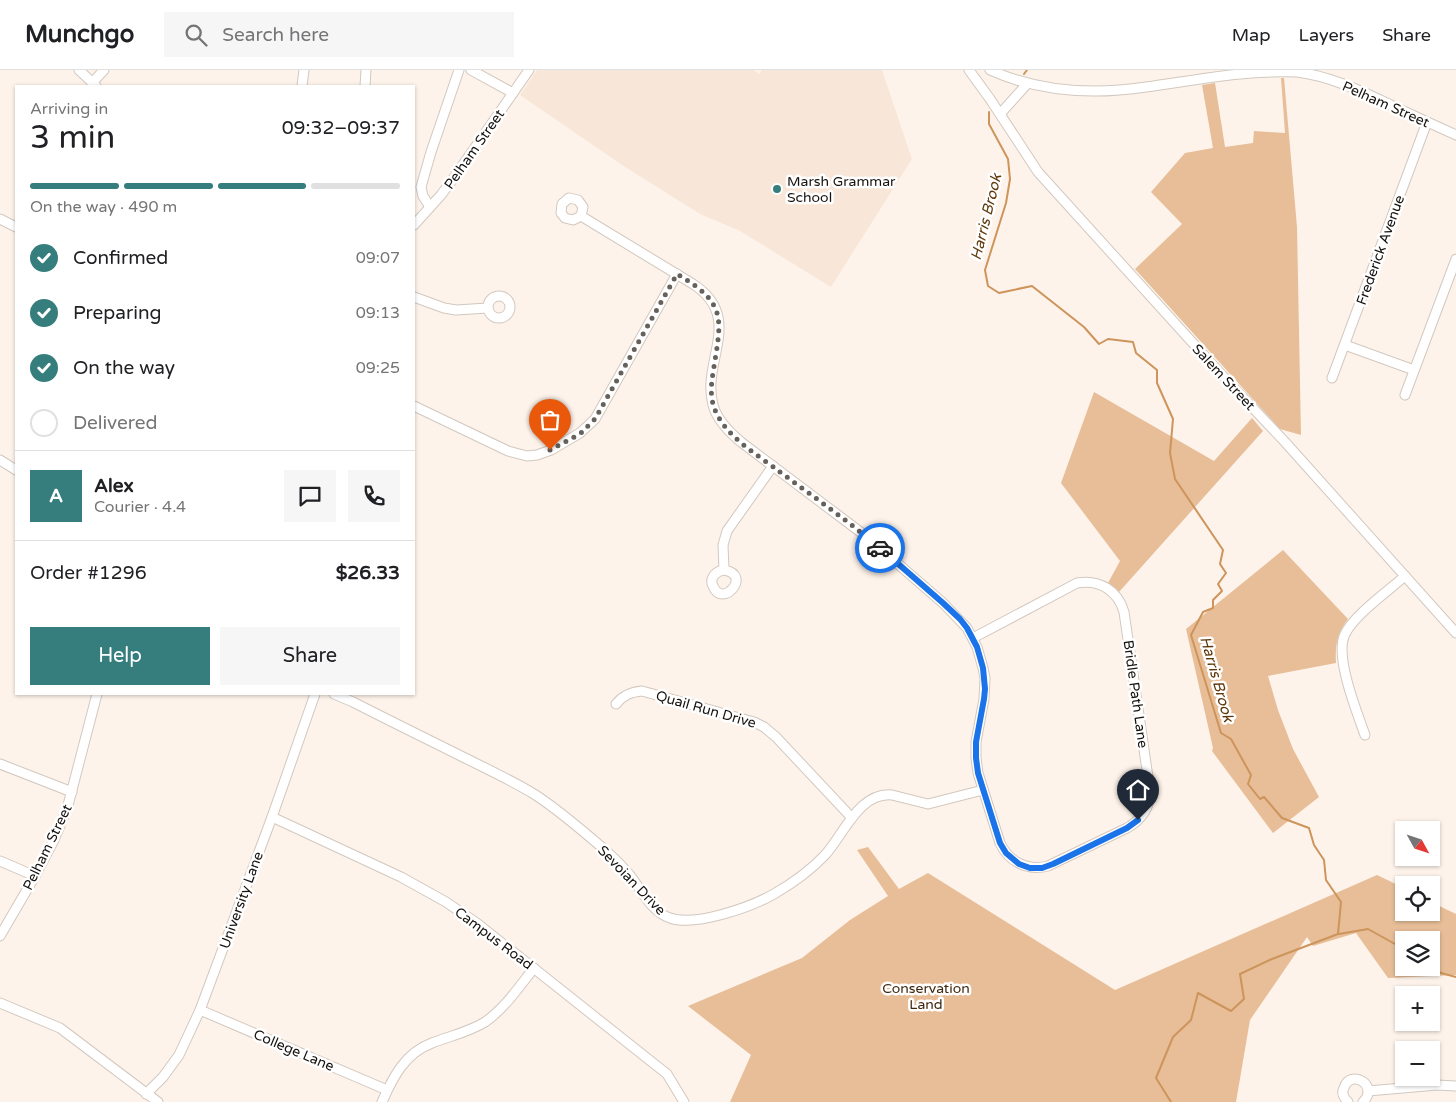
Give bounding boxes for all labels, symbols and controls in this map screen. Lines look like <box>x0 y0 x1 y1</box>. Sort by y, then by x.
search box <box>164 12 514 57</box>
text: Munchgo <box>25 20 134 49</box>
icon: search <box>182 21 210 49</box>
text: Search here <box>222 24 329 46</box>
text: Map <box>1232 24 1271 46</box>
text: Layers <box>1299 24 1354 46</box>
text: Share <box>1382 24 1431 46</box>
street label: Pelham Street <box>1340 78 1433 132</box>
text: Arriving in <box>30 99 108 119</box>
street label: Pelham Street <box>441 106 509 192</box>
text: 09:32–09:37 <box>282 117 400 139</box>
text: 3 min <box>30 119 115 157</box>
water label: Harris Brook <box>967 170 1006 262</box>
place label: Marsh Grammar School <box>787 173 896 206</box>
marker: Marsh Grammar School <box>771 183 783 195</box>
street label: Frederick Avenue <box>1353 193 1408 307</box>
text: On the way · 490 m <box>30 197 177 217</box>
icon: check <box>30 244 58 272</box>
text: Confirmed <box>73 247 168 269</box>
text: 09:07 <box>356 248 400 268</box>
icon: check <box>30 299 58 327</box>
text: Preparing <box>73 302 162 324</box>
text: 09:13 <box>356 303 400 323</box>
street label: Salem Street <box>1189 341 1259 414</box>
icon: check <box>30 354 58 382</box>
text: On the way <box>73 357 175 379</box>
text: 09:25 <box>356 358 400 378</box>
pin <box>529 399 571 450</box>
icon: bag <box>536 406 564 434</box>
text: Delivered <box>73 412 158 434</box>
button: chat <box>284 470 336 522</box>
button: phone <box>348 470 400 522</box>
text: Alex <box>94 475 134 497</box>
text: A <box>49 485 63 507</box>
text: Courier · 4.4 <box>94 497 186 517</box>
courier <box>855 523 905 573</box>
icon: car <box>866 534 894 562</box>
text: Order #1296 <box>30 562 147 584</box>
text: $26.33 <box>336 562 400 584</box>
button: Help <box>30 627 210 685</box>
button: Share <box>220 627 400 685</box>
water label: Harris Brook <box>1196 634 1238 726</box>
street label: Bridle Path Lane <box>1120 639 1152 749</box>
street label: Quail Run Drive <box>654 687 758 732</box>
pin <box>1117 769 1159 820</box>
icon: home <box>1124 776 1152 804</box>
street label: Pelham Street <box>19 801 76 893</box>
north arrow <box>1395 821 1440 866</box>
map controls <box>1395 821 1440 1086</box>
street label: Sevoian Drive <box>594 842 669 919</box>
street label: University Lane <box>216 849 267 951</box>
button: locate <box>1395 876 1440 921</box>
street label: Campus Road <box>451 904 536 973</box>
button: layers <box>1395 931 1440 976</box>
park label: Conservation Land <box>882 980 970 1013</box>
button: + <box>1395 986 1440 1031</box>
street label: College Lane <box>251 1026 337 1075</box>
button: − <box>1395 1041 1440 1086</box>

